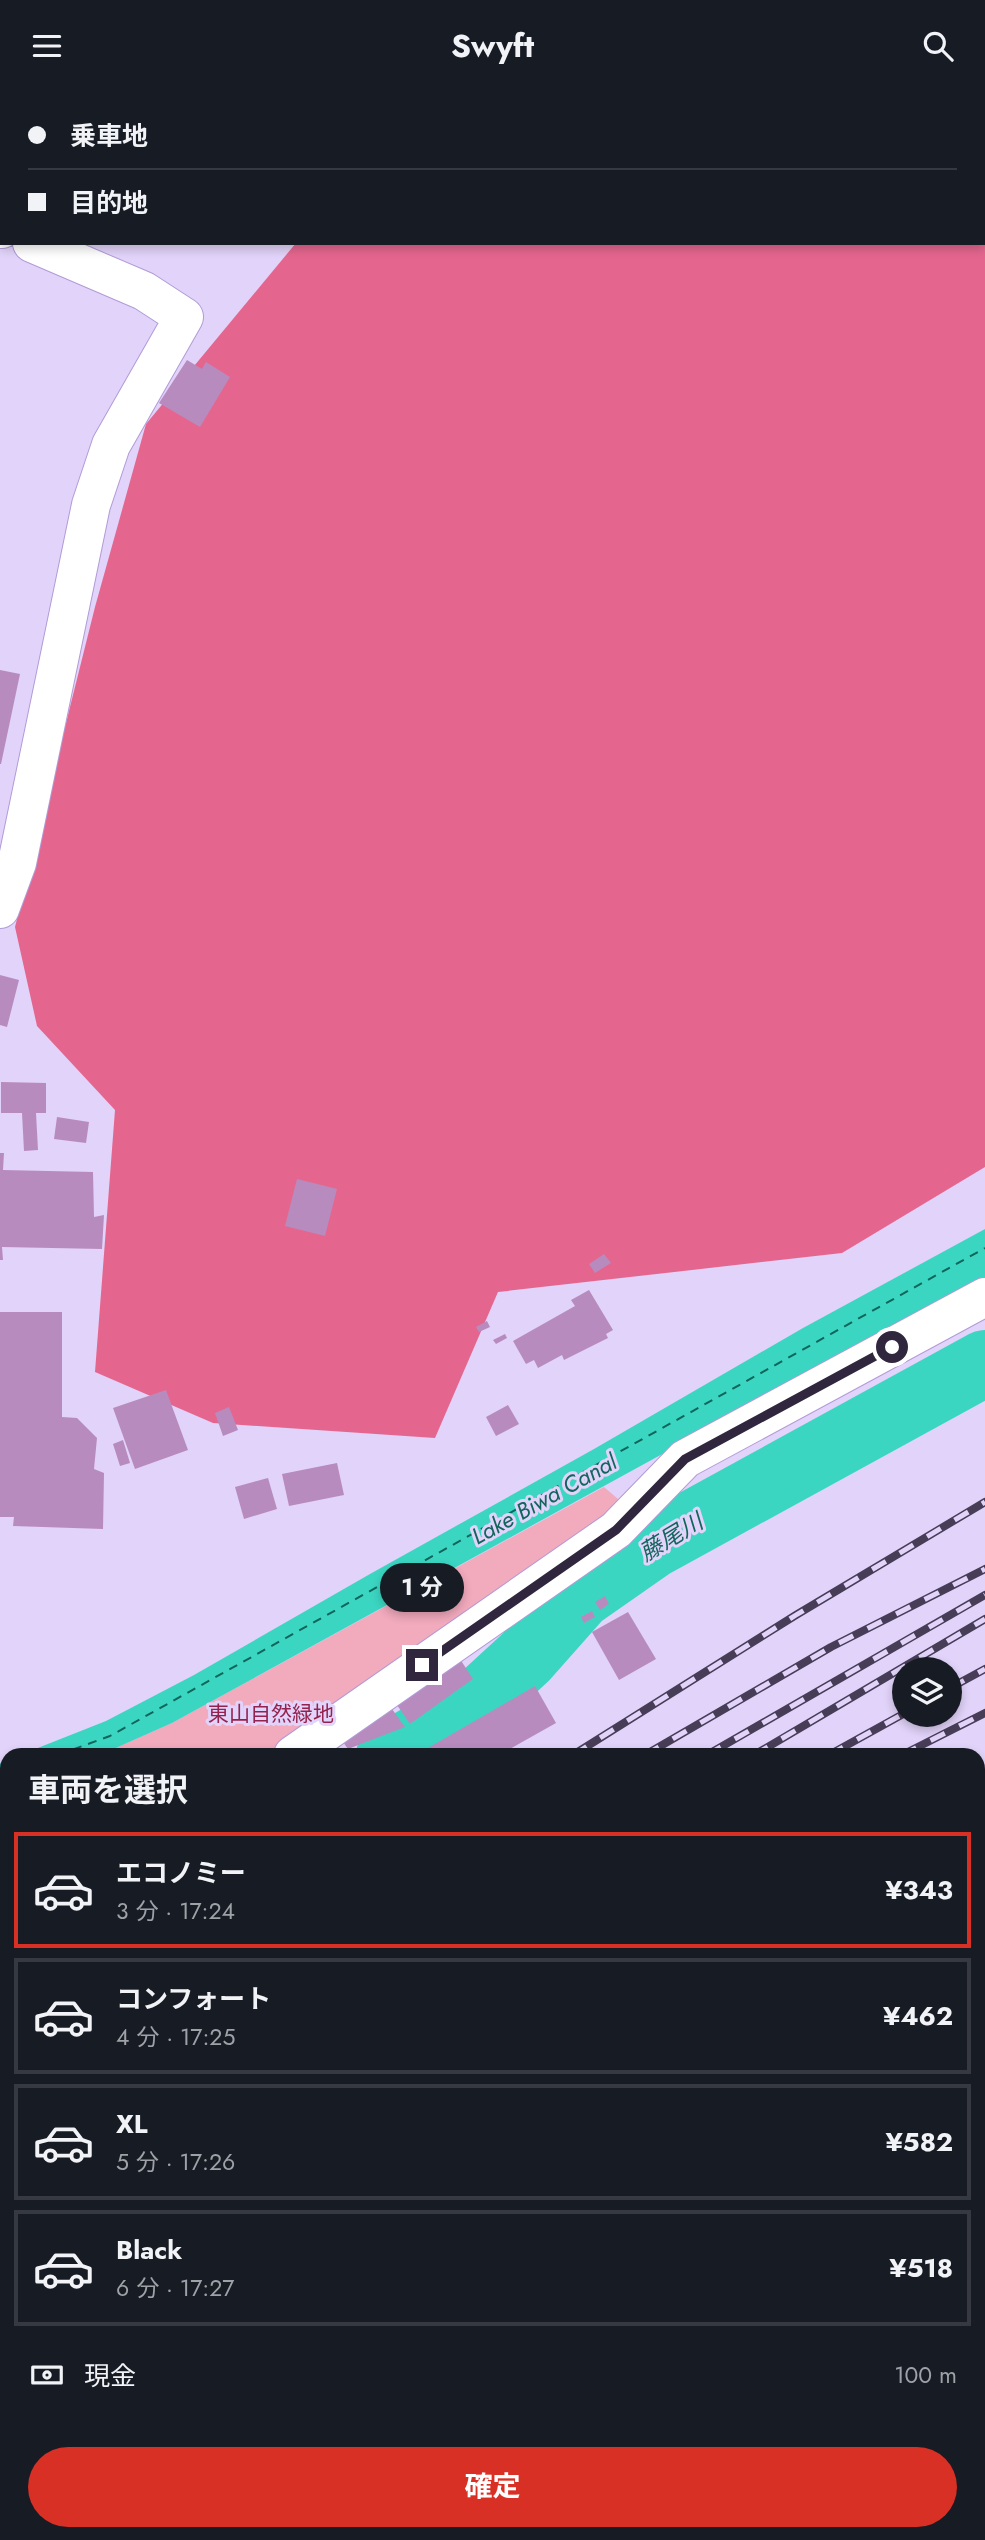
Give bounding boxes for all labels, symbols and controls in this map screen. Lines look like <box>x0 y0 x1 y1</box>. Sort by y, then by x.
text: Swyft <box>451 23 534 69</box>
icon: menu <box>28 27 66 65</box>
icon: search <box>919 27 957 65</box>
text: 乗車地 <box>70 117 148 155</box>
text: 目的地 <box>70 184 148 222</box>
route start <box>876 1331 908 1363</box>
water label: Lake Biwa Canal <box>465 1445 624 1553</box>
water label: 藤尾川 <box>633 1503 712 1569</box>
callout: 1 分 <box>380 1563 464 1613</box>
text: 1 分 <box>401 1570 443 1604</box>
route end <box>406 1649 438 1681</box>
map controls <box>892 1657 962 1727</box>
button: layers <box>892 1657 962 1727</box>
park label: 東山自然緑地 <box>208 1699 334 1729</box>
text: 車両を選択 <box>28 1767 188 1813</box>
text: エコノミー <box>116 1854 246 1892</box>
icon: car <box>32 1859 95 1922</box>
text: ¥343 <box>885 1871 953 1909</box>
text: 3 分 · 17:24 <box>116 1894 235 1928</box>
text: コンフォート <box>116 1980 271 2018</box>
icon: car <box>32 1985 95 2048</box>
text: ¥462 <box>883 1997 953 2035</box>
text: 4 分 · 17:25 <box>116 2020 235 2054</box>
text: XL <box>116 2105 148 2143</box>
icon: car <box>32 2111 95 2174</box>
text: ¥582 <box>885 2123 953 2161</box>
text: 5 分 · 17:26 <box>116 2145 235 2179</box>
text: Black <box>116 2231 182 2269</box>
icon: car <box>32 2237 95 2300</box>
text: ¥518 <box>889 2249 953 2287</box>
text: 6 分 · 17:27 <box>116 2271 234 2305</box>
icon: cash <box>28 2356 66 2394</box>
text: 現金 <box>84 2357 136 2395</box>
text: 100 m <box>894 2358 957 2392</box>
button: 確定 <box>28 2447 957 2527</box>

